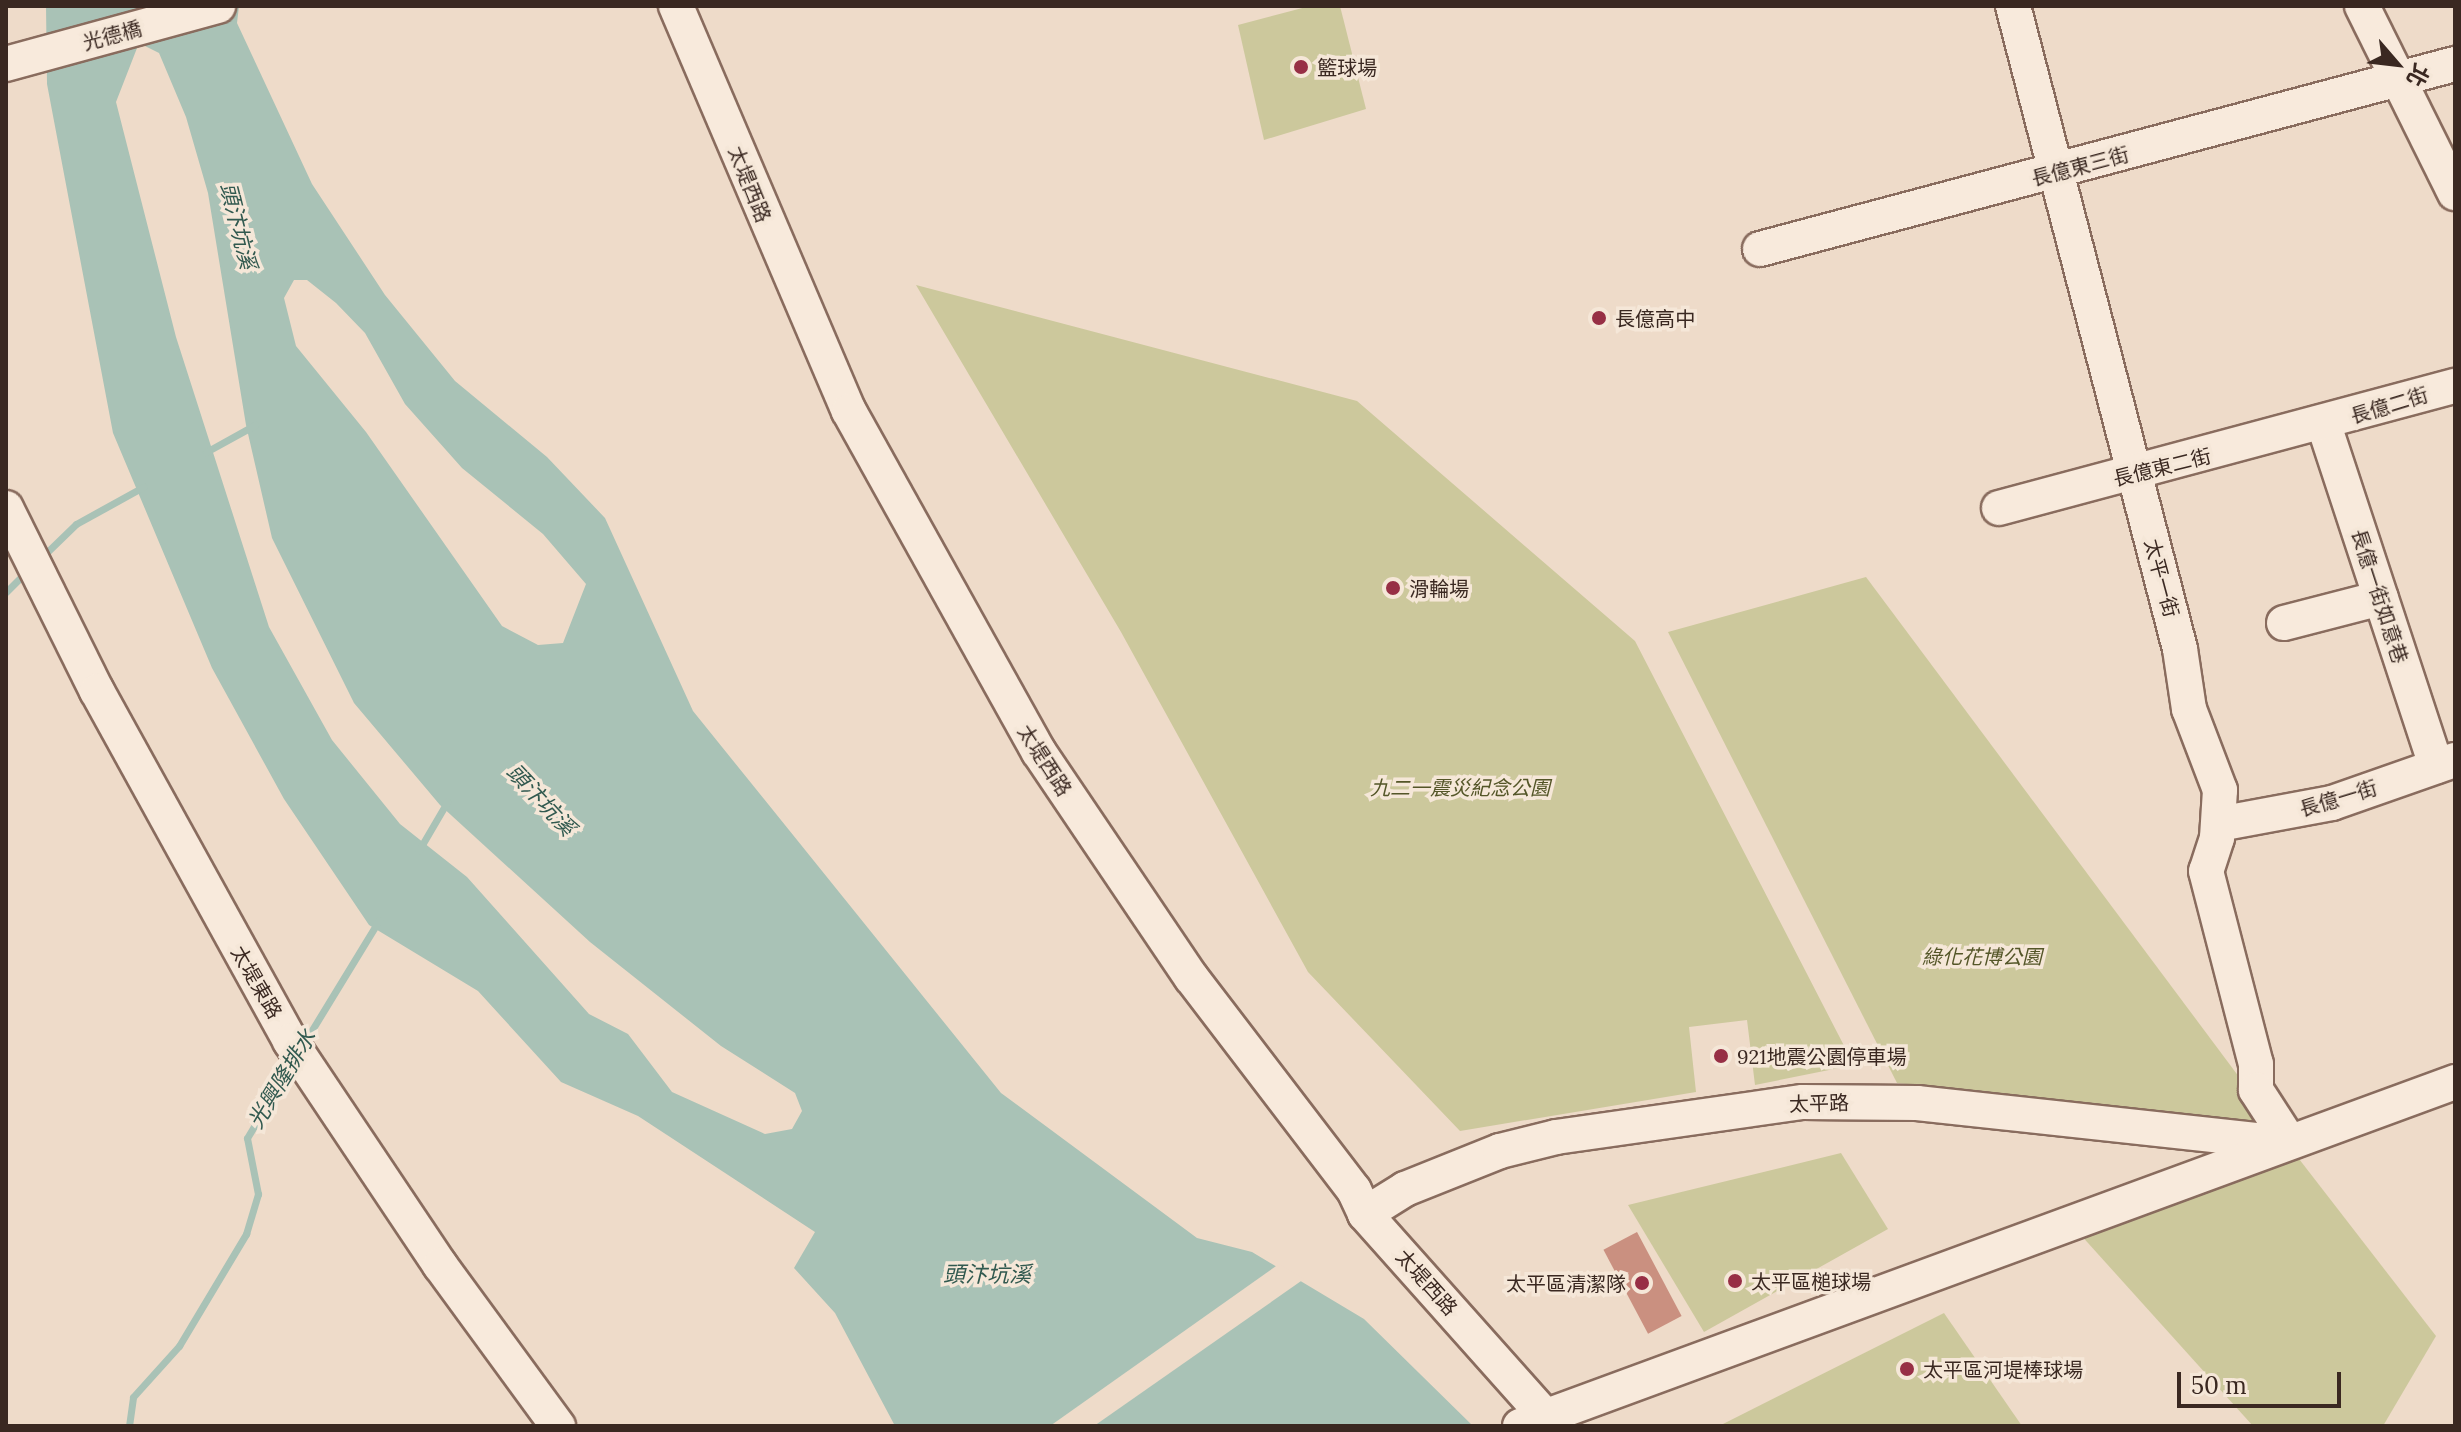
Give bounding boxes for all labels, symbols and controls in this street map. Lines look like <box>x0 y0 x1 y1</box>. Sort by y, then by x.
street label: 光德橋 <box>80 16 144 54</box>
north arrow <box>2357 24 2437 104</box>
place label: 籃球場 <box>1317 55 1377 79</box>
marker: 籃球場 <box>1292 58 1310 76</box>
text: 北 <box>2401 59 2436 92</box>
street label: 長億東三街 <box>2029 141 2131 191</box>
street label: 太堤西路 <box>724 142 776 226</box>
water label: 頭汴坑溪 <box>215 180 261 272</box>
place label: 長億高中 <box>1615 306 1695 330</box>
marker: 長億高中 <box>1590 309 1608 327</box>
street label: 長億二街 <box>2347 382 2431 428</box>
street label: 長億東二街 <box>2111 443 2213 491</box>
street label: 長億一街如意巷 <box>2347 526 2413 666</box>
street label: 太平一街 <box>2140 536 2184 620</box>
place label: 滑輪場 <box>1409 576 1469 600</box>
marker: 滑輪場 <box>1384 579 1402 597</box>
street label: 太堤西路 <box>1013 720 1077 800</box>
water label: 頭汴坑溪 <box>501 759 581 841</box>
park label: 九二一震災紀念公園 <box>1370 775 1550 799</box>
street label: 長億一街 <box>2296 775 2380 821</box>
street label: 太堤東路 <box>227 941 287 1023</box>
park label: 綠化花博公園 <box>1922 944 2042 968</box>
water label: 光興隆排水 <box>242 1025 322 1133</box>
place label: 921地震公園停車場 <box>1737 1044 1907 1068</box>
marker: 921地震公園停車場 <box>1712 1047 1730 1065</box>
street label: 太平路 <box>1789 1090 1849 1116</box>
street label: 太堤西路 <box>1391 1244 1463 1320</box>
water label: 頭汴坑溪 <box>943 1262 1031 1288</box>
place label: 太平區槌球場 <box>1751 1269 1871 1293</box>
place label: 太平區清潔隊 <box>1506 1271 1626 1295</box>
marker: 太平區槌球場 <box>1726 1272 1744 1290</box>
marker: 太平區清潔隊 <box>1633 1274 1651 1292</box>
scale bar <box>2181 1356 2345 1406</box>
place label: 太平區河堤棒球場 <box>1923 1357 2083 1381</box>
marker: 太平區河堤棒球場 <box>1898 1360 1916 1378</box>
text: 50 m <box>2191 1370 2247 1401</box>

